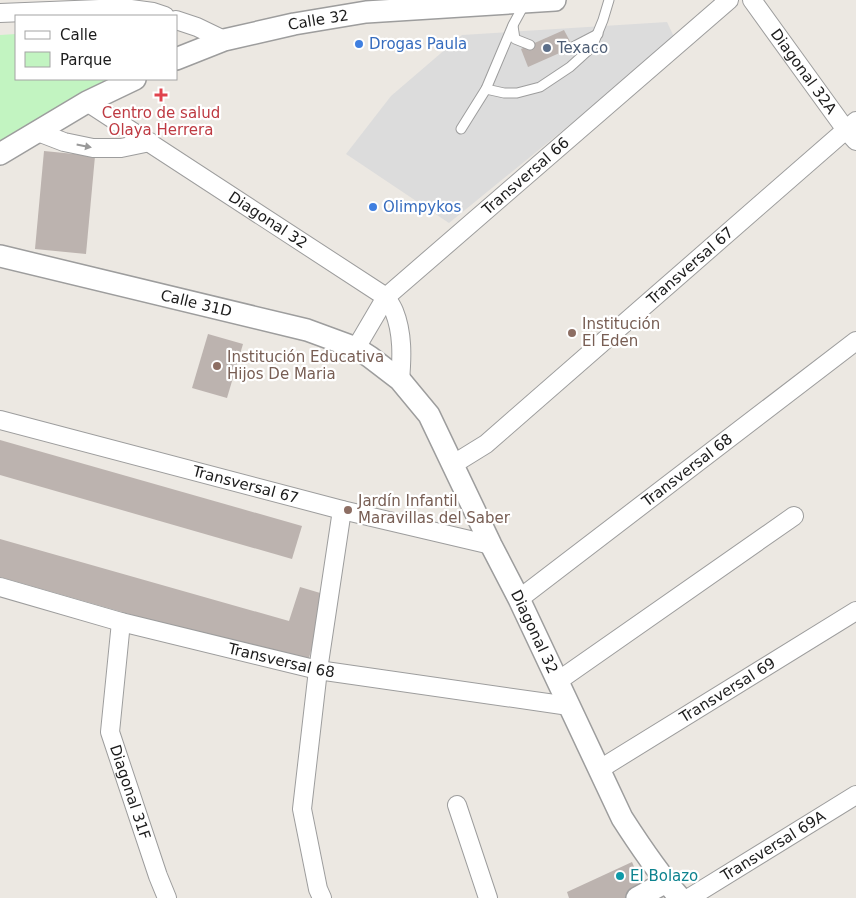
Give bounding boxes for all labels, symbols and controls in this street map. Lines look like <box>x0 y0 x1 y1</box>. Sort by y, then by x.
street label: Calle 32 <box>286 6 350 34</box>
legend <box>15 15 178 80</box>
street label: Diagonal 32A <box>767 25 841 118</box>
text: Calle <box>60 26 97 44</box>
place label: Drogas Paula <box>369 35 467 53</box>
marker: Drogas Paula <box>353 38 365 50</box>
place label: Texaco <box>556 39 608 57</box>
marker: Texaco <box>541 42 553 54</box>
text: Parque <box>60 51 112 69</box>
marker: Centro de salud Olaya Herrera <box>154 88 168 102</box>
place label: Centro de salud Olaya Herrera <box>102 104 220 139</box>
street label: Transversal 66 <box>478 134 573 219</box>
one-way arrow <box>76 142 92 150</box>
street label: Diagonal 32 <box>225 188 311 252</box>
place label: Olimpykos <box>383 198 461 216</box>
marker: Olimpykos <box>367 201 379 213</box>
street label: Transversal 67 <box>642 223 737 309</box>
street label: Calle 31D <box>159 286 234 321</box>
place label: Institución El Eden <box>582 315 660 350</box>
marker: Institución El Eden <box>566 327 578 339</box>
place label: Institución Educativa Hijos De Maria <box>227 348 384 383</box>
marker: Institución Educativa Hijos De Maria <box>211 360 223 372</box>
street label: Transversal 68 <box>638 430 736 511</box>
street label: Transversal 67 <box>190 462 301 507</box>
place label: Jardín Infantil Maravillas del Saber <box>357 492 511 527</box>
marker: Jardín Infantil Maravillas del Saber <box>342 504 354 516</box>
street label: Diagonal 32 <box>507 587 562 677</box>
street label: Transversal 68 <box>225 639 336 681</box>
street label: Transversal 69 <box>676 654 779 727</box>
street label: Diagonal 31F <box>106 742 154 842</box>
street label: Transversal 69A <box>717 807 829 886</box>
place label: El Bolazo <box>630 867 698 885</box>
marker: El Bolazo <box>614 870 626 882</box>

